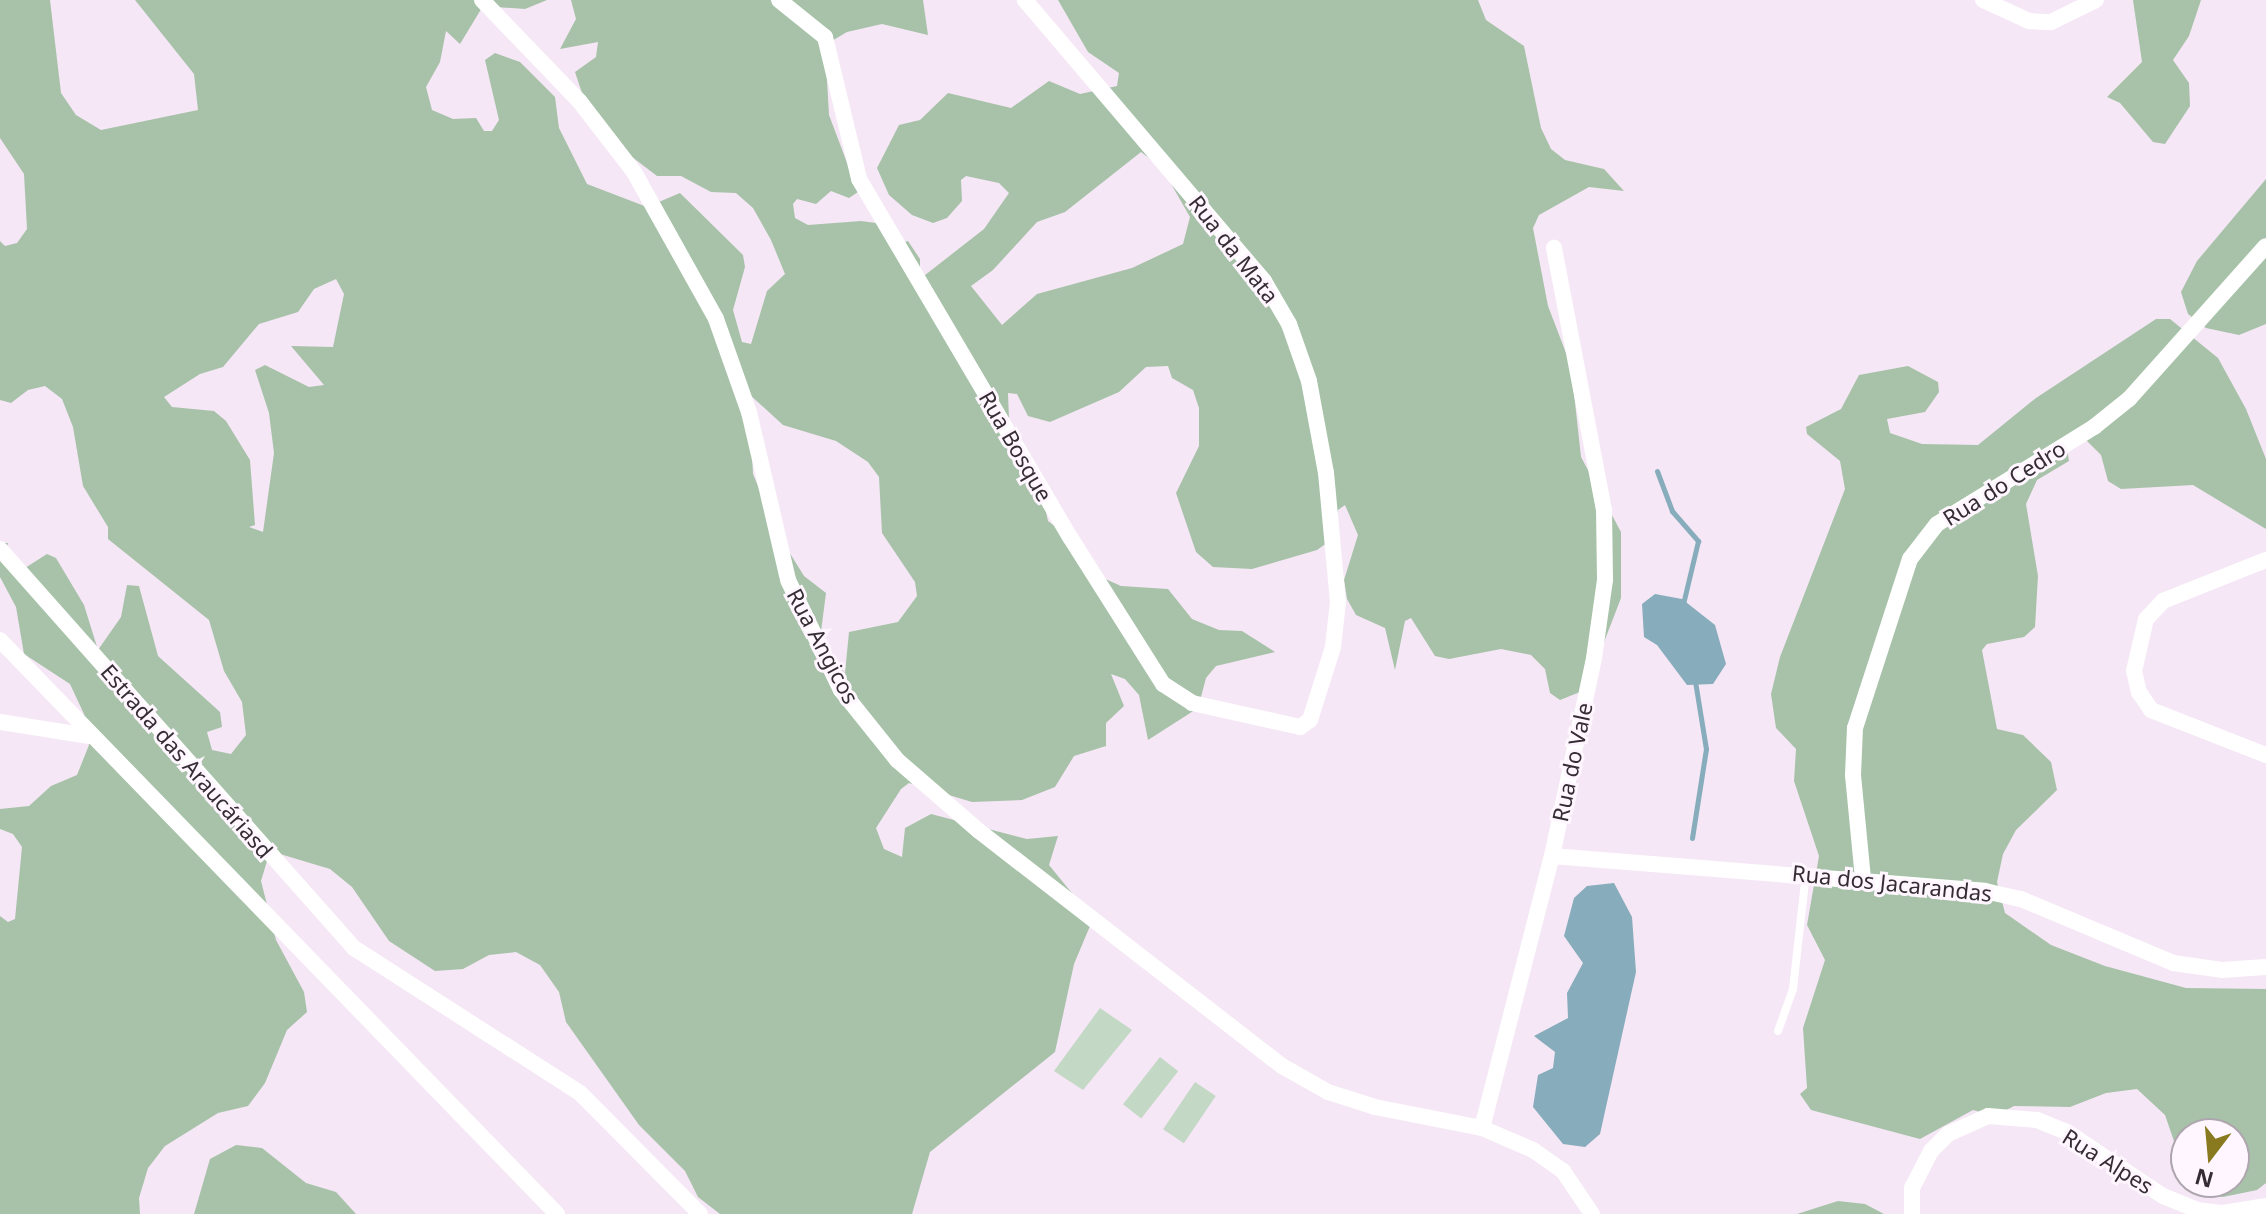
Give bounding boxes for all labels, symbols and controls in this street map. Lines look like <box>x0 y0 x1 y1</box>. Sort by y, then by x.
street label: Rua da Mata <box>1184 190 1284 308</box>
street label: Rua Bosque <box>974 386 1058 506</box>
street label: Rua do Cedro <box>1938 435 2070 531</box>
street label: Rua Angicos <box>782 584 864 708</box>
street label: Estrada das Araucáriasd <box>96 659 278 863</box>
street label: Rua do Vale <box>1547 700 1597 824</box>
street label: Rua dos Jacarandas <box>1791 859 1993 907</box>
north arrow <box>2170 1118 2250 1198</box>
street label: Rua Alpes <box>2058 1123 2158 1199</box>
text: N <box>2191 1162 2217 1196</box>

